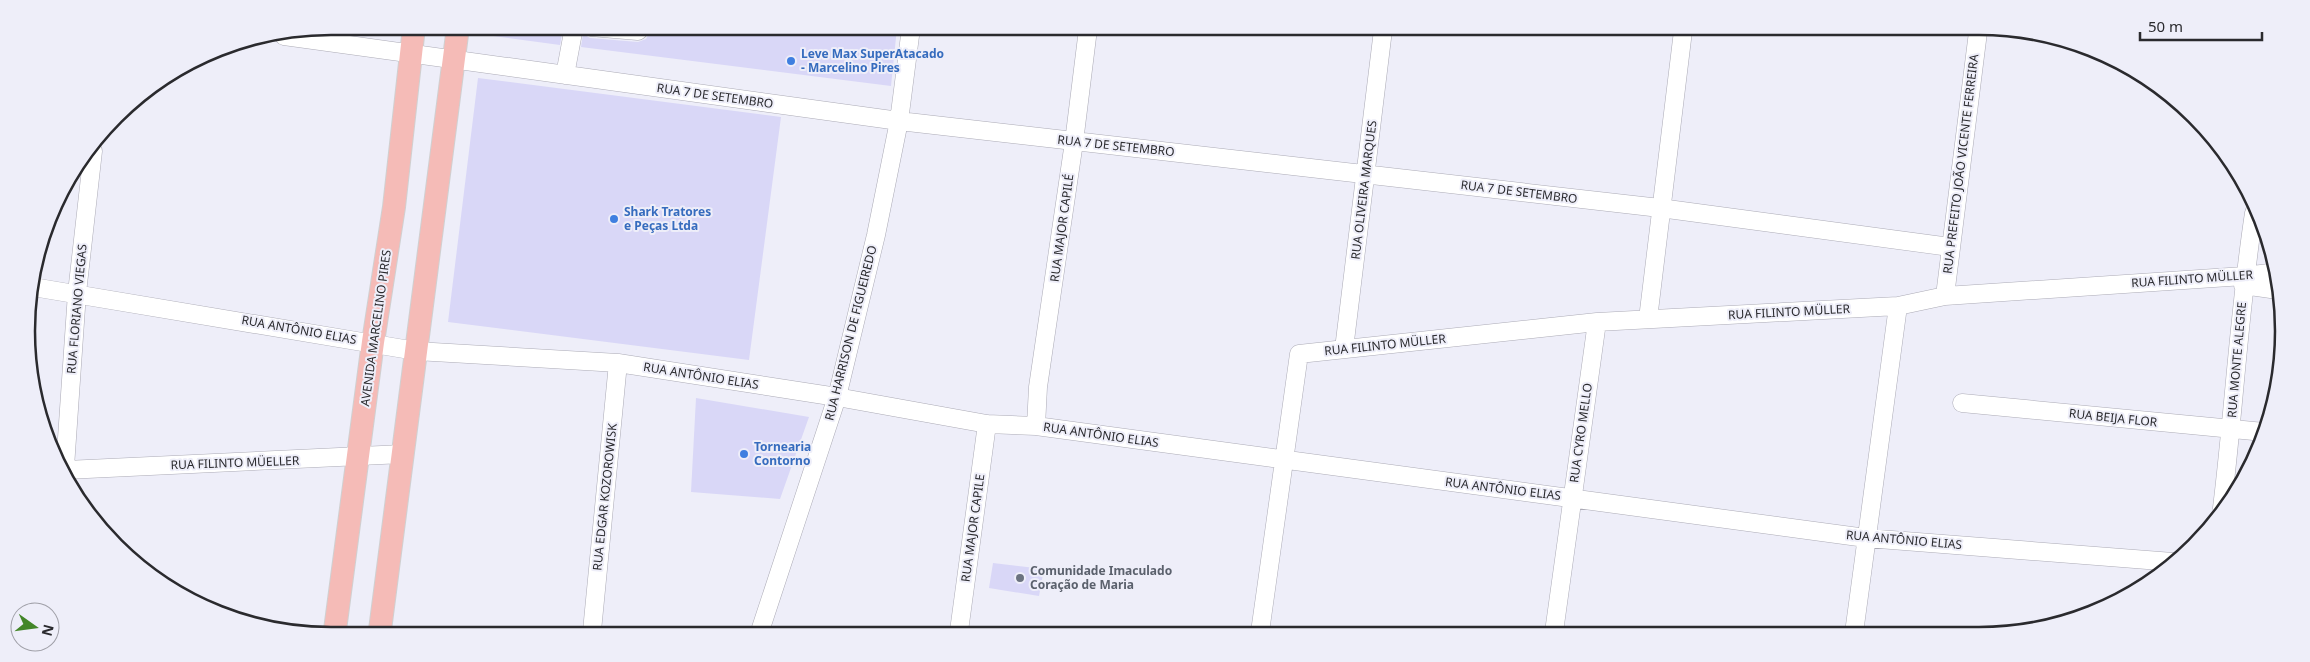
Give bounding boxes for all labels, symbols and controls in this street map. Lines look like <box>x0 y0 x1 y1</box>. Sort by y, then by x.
scale bar <box>2140 10 2262 42</box>
text: 50 m <box>2148 16 2183 36</box>
place label: Leve Max SuperAtacado - Marcelino Pires <box>801 45 944 76</box>
street label: RUA PREFEITO JOÃO VICENTE FERREIRA <box>1939 53 1982 275</box>
marker: Leve Max SuperAtacado - Marcelino Pires <box>785 55 797 67</box>
street label: RUA 7 DE SETEMBRO <box>656 79 774 112</box>
street label: RUA OLIVEIRA MARQUES <box>1347 119 1381 261</box>
street label: RUA 7 DE SETEMBRO <box>1057 131 1175 160</box>
street label: RUA MAJOR CAPILÉ <box>1046 173 1077 283</box>
street label: RUA 7 DE SETEMBRO <box>1460 176 1578 207</box>
place label: Shark Tratores e Peças Ltda <box>624 203 711 234</box>
marker: Shark Tratores e Peças Ltda <box>608 213 620 225</box>
street label: RUA FLORIANO VIEGAS <box>62 243 91 375</box>
street label: RUA HARRISON DE FIGUEIREDO <box>820 243 881 422</box>
street label: AVENIDA MARCELINO PIRES <box>356 248 395 407</box>
street label: RUA FILINTO MÜLLER <box>2131 266 2254 291</box>
street label: RUA FILINTO MÜLLER <box>1728 300 1851 323</box>
street label: RUA MONTE ALEGRE <box>2223 301 2250 419</box>
street label: RUA ANTÔNIO ELIAS <box>240 311 358 348</box>
street label: RUA FILINTO MÜLLER <box>1323 330 1447 359</box>
street label: RUA ANTÔNIO ELIAS <box>642 358 760 393</box>
street label: RUA CYRO MELLO <box>1565 382 1596 484</box>
street label: RUA BEIJA FLOR <box>2068 404 2159 431</box>
street label: RUA ANTÔNIO ELIAS <box>1042 418 1160 451</box>
street label: RUA EDGAR KOZOROWISK <box>588 422 621 571</box>
place label: Tornearia Contorno <box>754 438 811 469</box>
marker: Tornearia Contorno <box>738 448 750 460</box>
street label: RUA FILINTO MÜELLER <box>170 452 300 473</box>
street label: RUA MAJOR CAPILE <box>957 473 988 583</box>
street label: RUA ANTÔNIO ELIAS <box>1444 473 1562 504</box>
street label: RUA ANTÔNIO ELIAS <box>1845 526 1963 553</box>
place label: Comunidade Imaculado Coração de Maria <box>1030 562 1172 593</box>
marker: Comunidade Imaculado Coração de Maria <box>1014 572 1026 584</box>
north arrow <box>10 602 60 652</box>
text: N <box>38 622 59 638</box>

